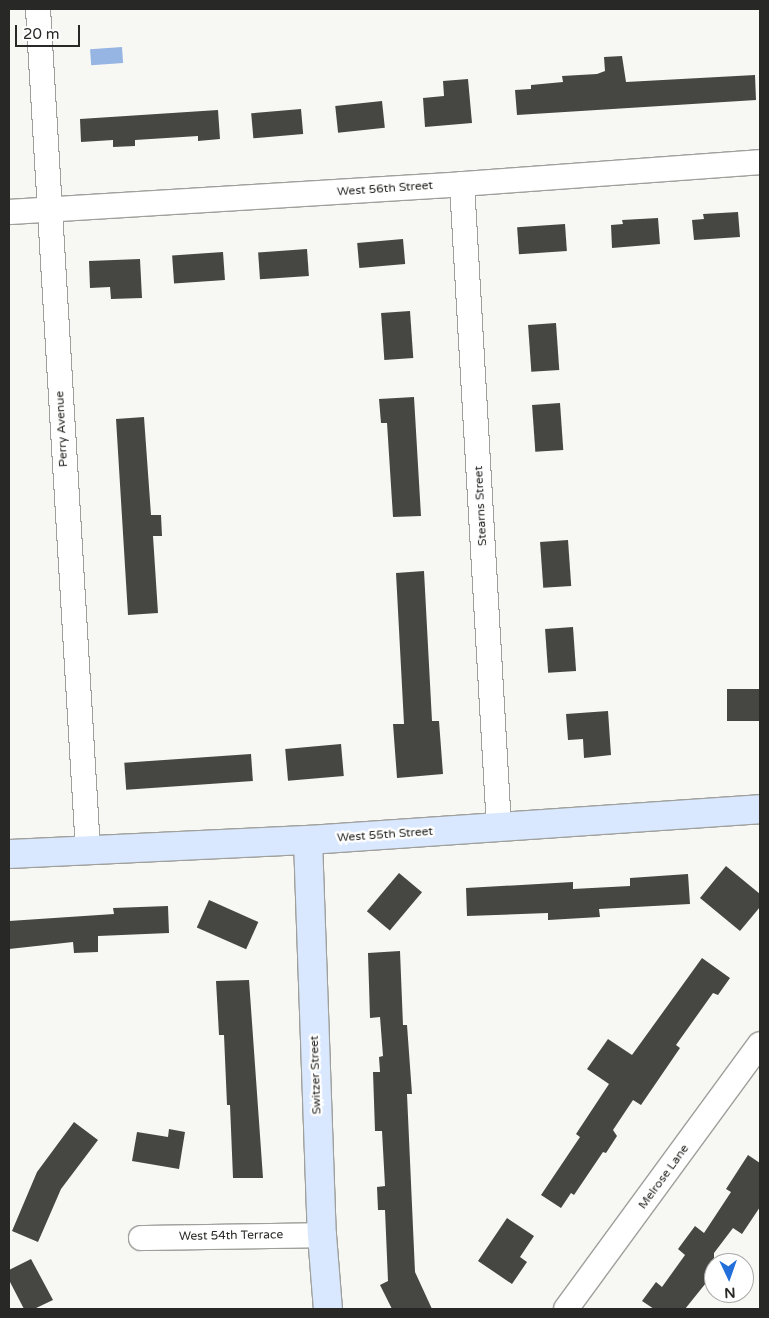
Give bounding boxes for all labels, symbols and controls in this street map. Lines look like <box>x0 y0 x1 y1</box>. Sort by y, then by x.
scale bar <box>18 15 82 47</box>
text: 20 m <box>23 25 60 43</box>
street label: West 56th Street <box>337 178 433 200</box>
street label: Perry Avenue <box>53 390 71 468</box>
street label: Stearns Street <box>472 466 490 546</box>
street label: West 55th Street <box>337 824 433 846</box>
street label: Switzer Street <box>307 1035 325 1115</box>
street label: Melrose Lane <box>636 1142 692 1212</box>
street label: West 54th Terrace <box>179 1228 283 1244</box>
north arrow <box>704 1253 754 1303</box>
text: N <box>724 1284 736 1301</box>

